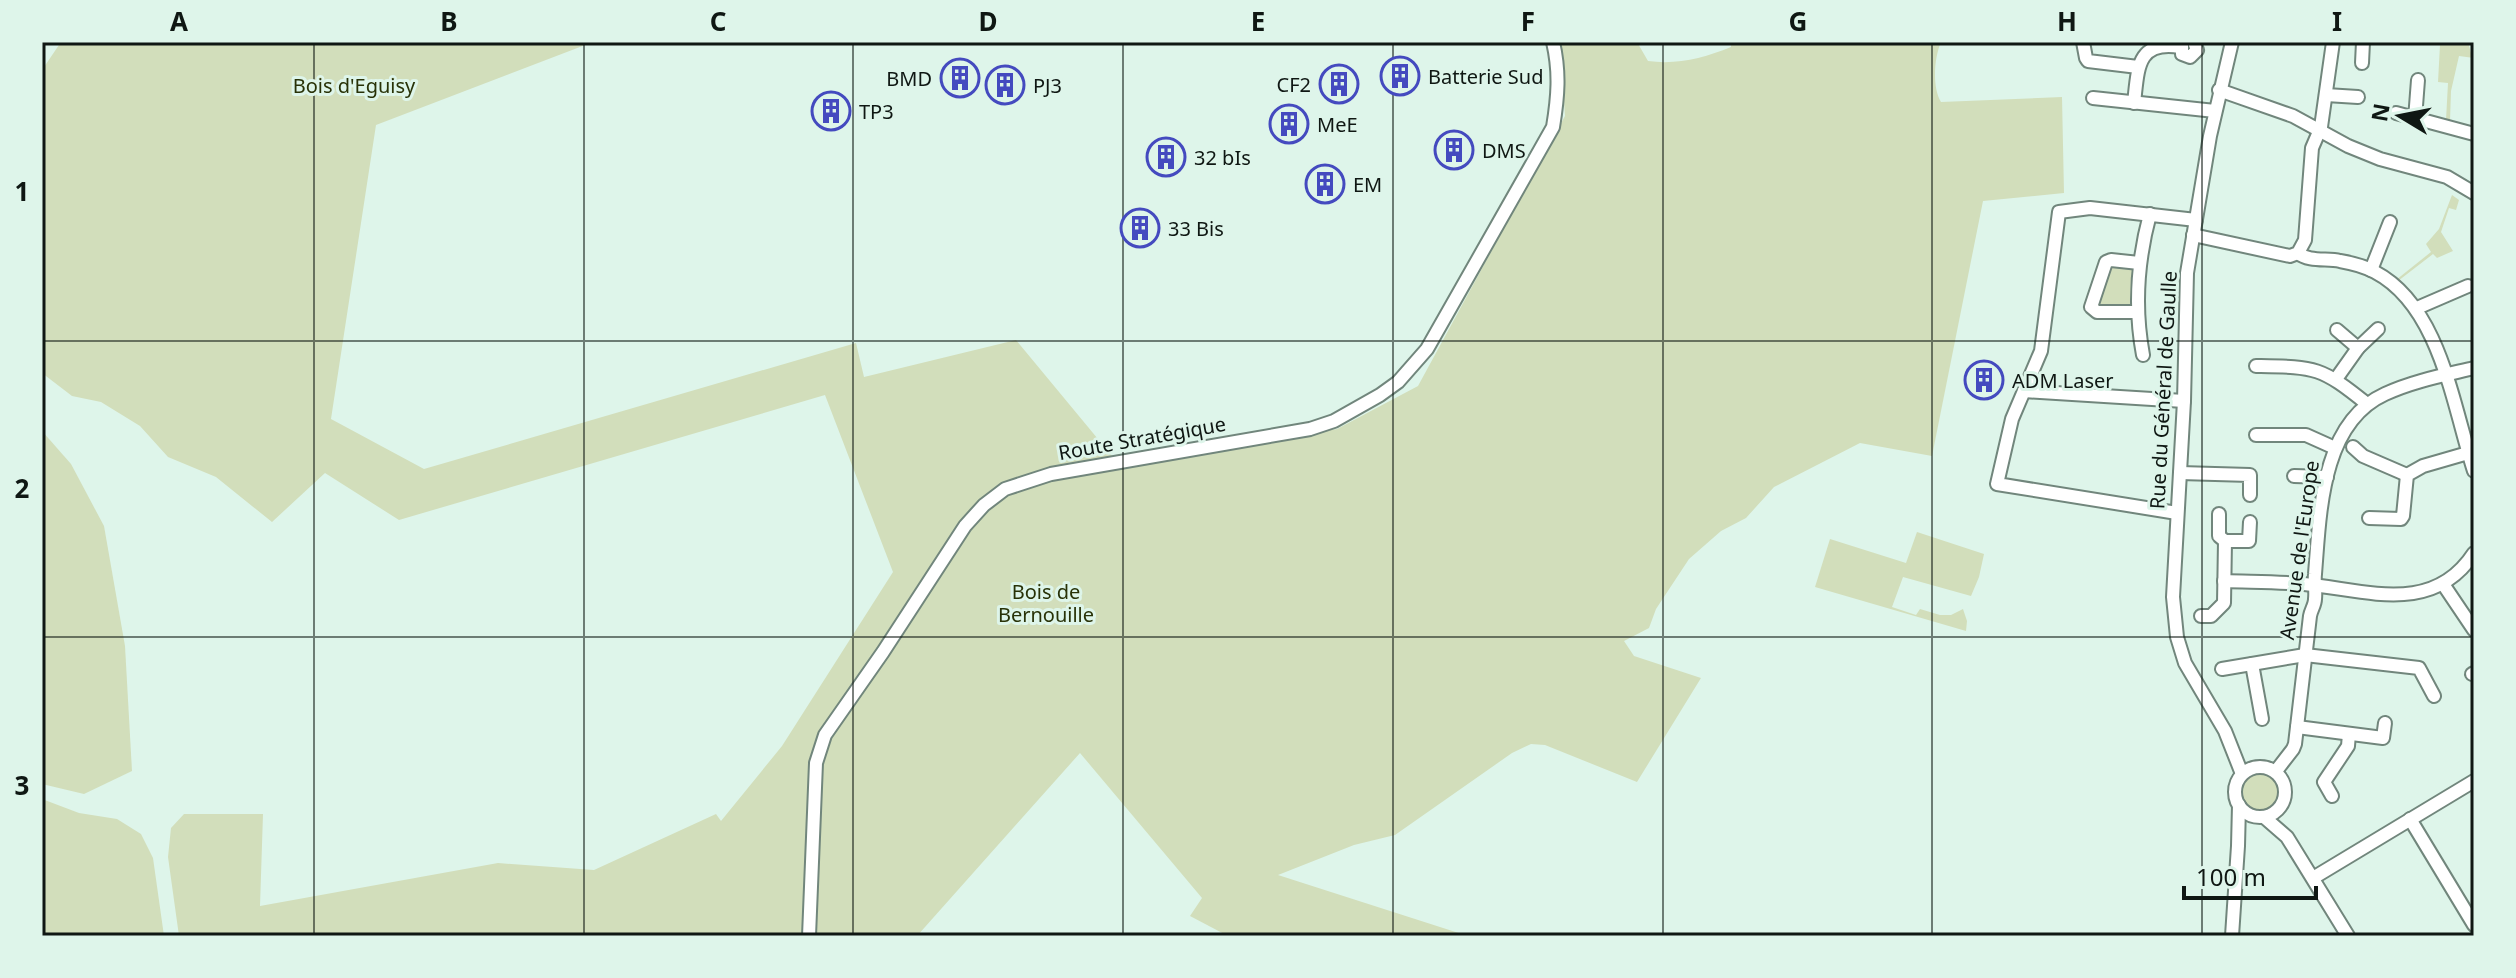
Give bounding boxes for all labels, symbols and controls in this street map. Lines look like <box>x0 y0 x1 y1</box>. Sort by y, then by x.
text: A <box>170 3 188 39</box>
text: B <box>440 3 458 39</box>
text: C <box>710 3 726 39</box>
text: D <box>978 3 998 39</box>
text: E <box>1251 3 1265 39</box>
text: F <box>1521 3 1535 39</box>
text: G <box>1789 3 1807 39</box>
text: H <box>2057 3 2077 39</box>
text: I <box>2332 3 2342 39</box>
building icon: Batterie Sud <box>1379 55 1421 97</box>
building icon: BMD <box>939 57 981 99</box>
building icon: CF2 <box>1318 63 1360 105</box>
place label: Batterie Sud <box>1428 63 1543 90</box>
building icon: PJ3 <box>984 64 1026 106</box>
place label: BMD <box>886 65 932 92</box>
place label: CF2 <box>1277 71 1311 98</box>
park label: Bois d'Eguisy <box>293 72 416 99</box>
place label: PJ3 <box>1033 72 1062 99</box>
north arrow <box>2360 76 2440 156</box>
building icon: TP3 <box>810 90 852 132</box>
place label: TP3 <box>859 98 894 125</box>
text: N <box>2363 101 2396 124</box>
building icon: MeE <box>1268 103 1310 145</box>
place label: MeE <box>1317 111 1358 138</box>
building icon: DMS <box>1433 129 1475 171</box>
building icon: 32 bIs <box>1145 136 1187 178</box>
place label: DMS <box>1482 137 1526 164</box>
place label: 32 bIs <box>1194 144 1251 171</box>
building icon: EM <box>1304 163 1346 205</box>
place label: EM <box>1353 171 1382 198</box>
text: 1 <box>15 173 29 209</box>
building icon: 33 Bis <box>1119 207 1161 249</box>
place label: 33 Bis <box>1168 215 1224 242</box>
street label: Rue du Général de Gaulle <box>2143 270 2183 510</box>
building icon: ADM Laser <box>1963 359 2005 401</box>
place label: ADM Laser <box>2012 367 2114 394</box>
street label: Route Stratégique <box>1056 410 1228 466</box>
street label: Avenue de l'Europe <box>2273 459 2325 641</box>
text: 2 <box>15 470 30 506</box>
park label: Bois de Bernouille <box>998 578 1094 628</box>
text: 3 <box>15 767 29 803</box>
scale bar <box>2184 850 2316 900</box>
text: 100 m <box>2196 860 2266 893</box>

